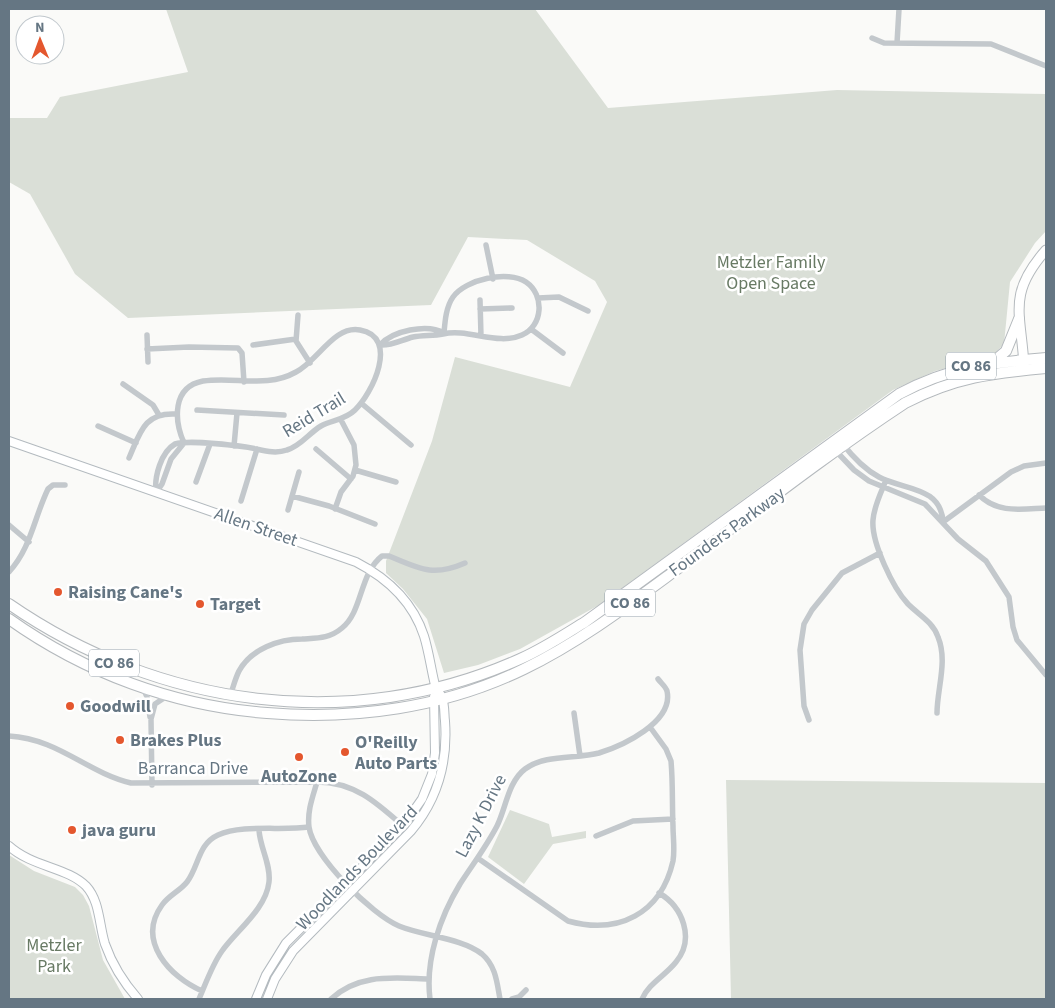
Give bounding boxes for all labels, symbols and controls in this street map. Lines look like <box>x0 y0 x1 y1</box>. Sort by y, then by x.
north arrow <box>15 15 65 65</box>
text: N <box>35 18 45 38</box>
park label: Metzler Family Open Space <box>717 250 826 296</box>
road number: CO 86 <box>946 352 996 380</box>
street label: Reid Trail <box>278 386 350 444</box>
street label: Founders Parkway <box>664 481 791 583</box>
street label: Allen Street <box>211 501 301 553</box>
place label: Raising Cane's <box>68 580 182 605</box>
marker: Raising Cane's <box>52 586 64 598</box>
road number: CO 86 <box>605 590 655 616</box>
place label: Target <box>210 592 261 617</box>
marker: Target <box>194 598 206 610</box>
road number: CO 86 <box>89 650 139 676</box>
place label: Goodwill <box>80 694 151 719</box>
marker: Goodwill <box>64 700 76 712</box>
place label: Brakes Plus <box>130 728 221 753</box>
place label: O'Reilly Auto Parts <box>354 730 437 776</box>
marker: Brakes Plus <box>114 734 126 746</box>
marker: O'Reilly Auto Parts <box>339 746 351 758</box>
marker: AutoZone <box>293 751 305 763</box>
street label: Barranca Drive <box>138 756 248 781</box>
place label: AutoZone <box>260 764 337 789</box>
street label: Lazy K Drive <box>449 770 513 862</box>
street label: Woodlands Boulevard <box>291 800 423 936</box>
place label: java guru <box>81 818 156 843</box>
marker: java guru <box>66 824 78 836</box>
park label: Metzler Park <box>26 933 82 979</box>

